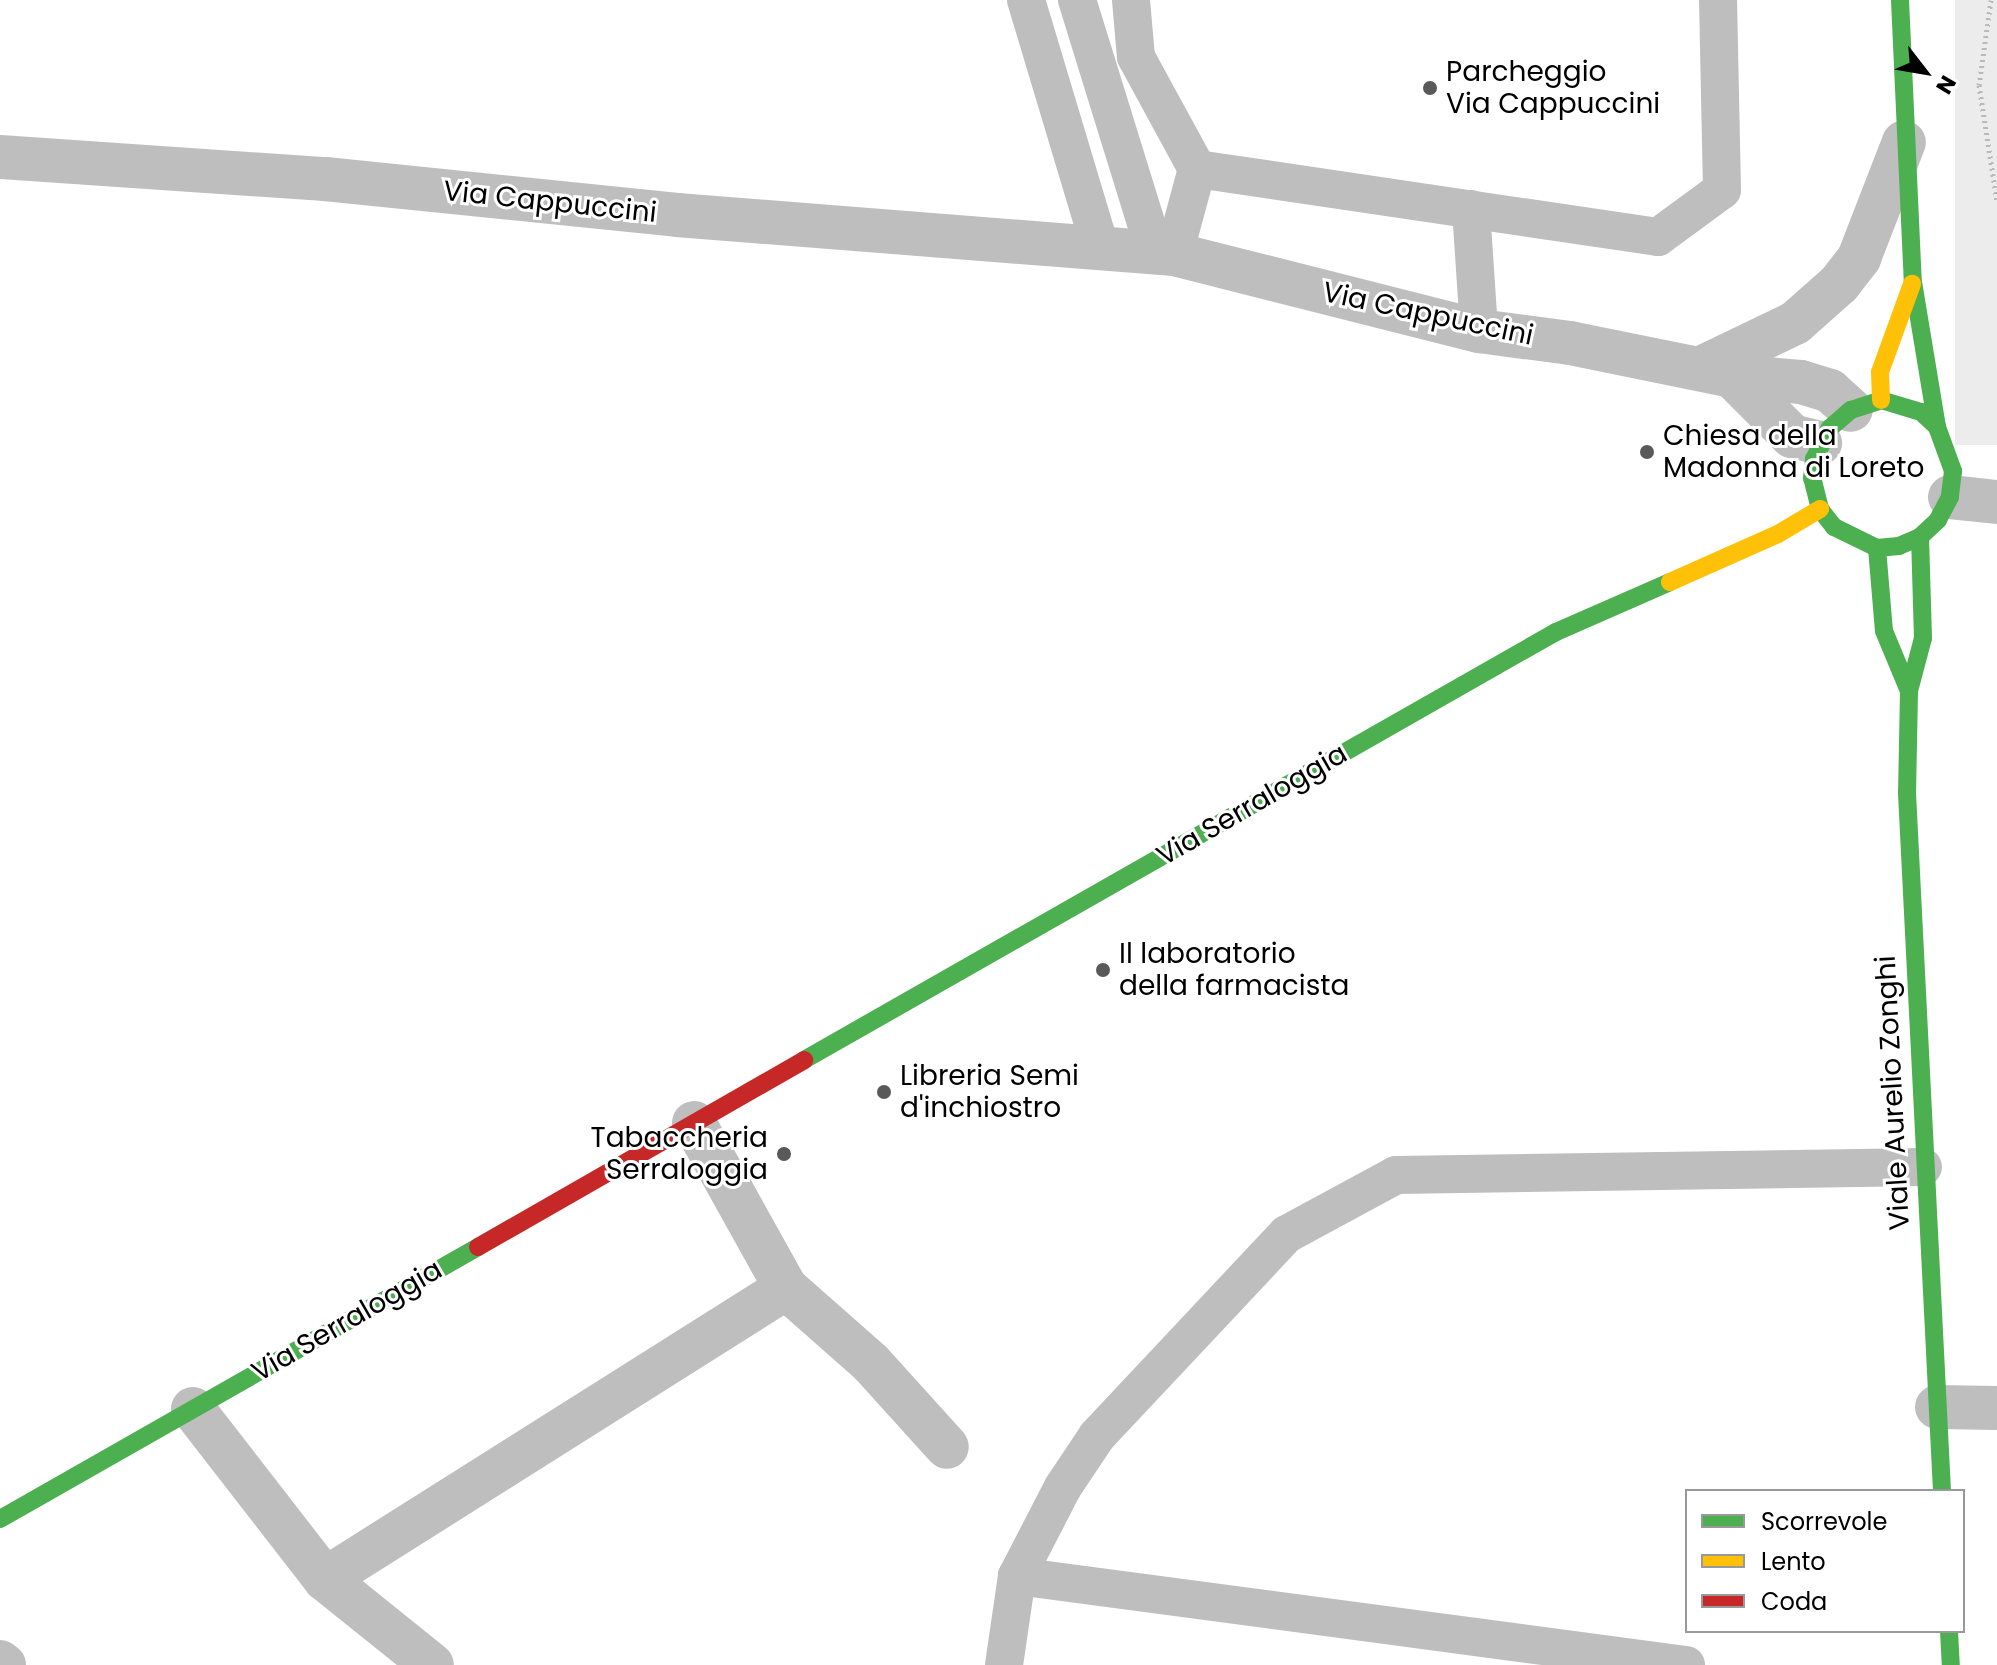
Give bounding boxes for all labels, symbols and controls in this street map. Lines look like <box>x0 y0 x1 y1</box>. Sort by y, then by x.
north arrow <box>1885 32 1965 112</box>
place label: Parcheggio Via Cappuccini <box>1446 55 1660 121</box>
text: N <box>1928 70 1964 100</box>
marker: Parcheggio Via Cappuccini <box>1421 79 1439 97</box>
street label: Via Cappuccini <box>442 174 658 230</box>
street label: Via Cappuccini <box>1320 275 1536 353</box>
place label: Chiesa della Madonna di Loreto <box>1663 419 1924 485</box>
marker: Chiesa della Madonna di Loreto <box>1638 443 1656 461</box>
street label: Via Serraloggia <box>1151 737 1353 873</box>
place label: Il laboratorio della farmacista <box>1119 937 1349 1003</box>
street label: Viale Aurelio Zonghi <box>1869 955 1917 1231</box>
marker: Il laboratorio della farmacista <box>1094 961 1112 979</box>
place label: Libreria Semi d'inchiostro <box>900 1059 1079 1125</box>
marker: Libreria Semi d'inchiostro <box>875 1083 893 1101</box>
place label: Tabaccheria Serraloggia <box>591 1121 768 1187</box>
marker: Tabaccheria Serraloggia <box>775 1145 793 1163</box>
street label: Via Serraloggia <box>246 1253 448 1389</box>
legend <box>1685 1489 1965 1633</box>
text: Scorrevole <box>1761 1505 1887 1538</box>
text: Lento <box>1761 1545 1826 1578</box>
text: Coda <box>1761 1585 1827 1618</box>

